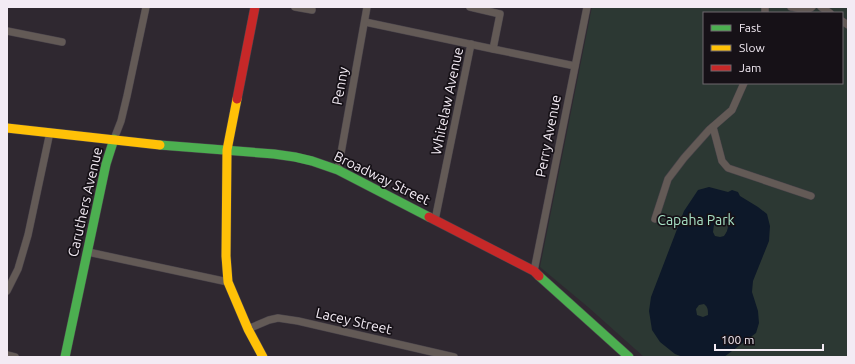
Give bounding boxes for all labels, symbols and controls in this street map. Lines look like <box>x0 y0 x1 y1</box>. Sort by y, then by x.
legend <box>703 12 843 84</box>
text: Fast <box>739 21 761 34</box>
text: Slow <box>739 41 765 54</box>
street label: Whitelaw Avenue <box>428 46 466 156</box>
text: Jam <box>739 61 761 74</box>
street label: Penny <box>329 65 351 106</box>
street label: Perry Avenue <box>532 93 564 179</box>
street label: Caruthers Avenue <box>65 146 105 258</box>
street label: Broadway Street <box>331 148 433 208</box>
park label: Capaha Park <box>657 212 735 228</box>
street label: Lacey Street <box>314 304 394 338</box>
scale bar <box>715 326 823 352</box>
text: 100 m <box>721 333 754 346</box>

